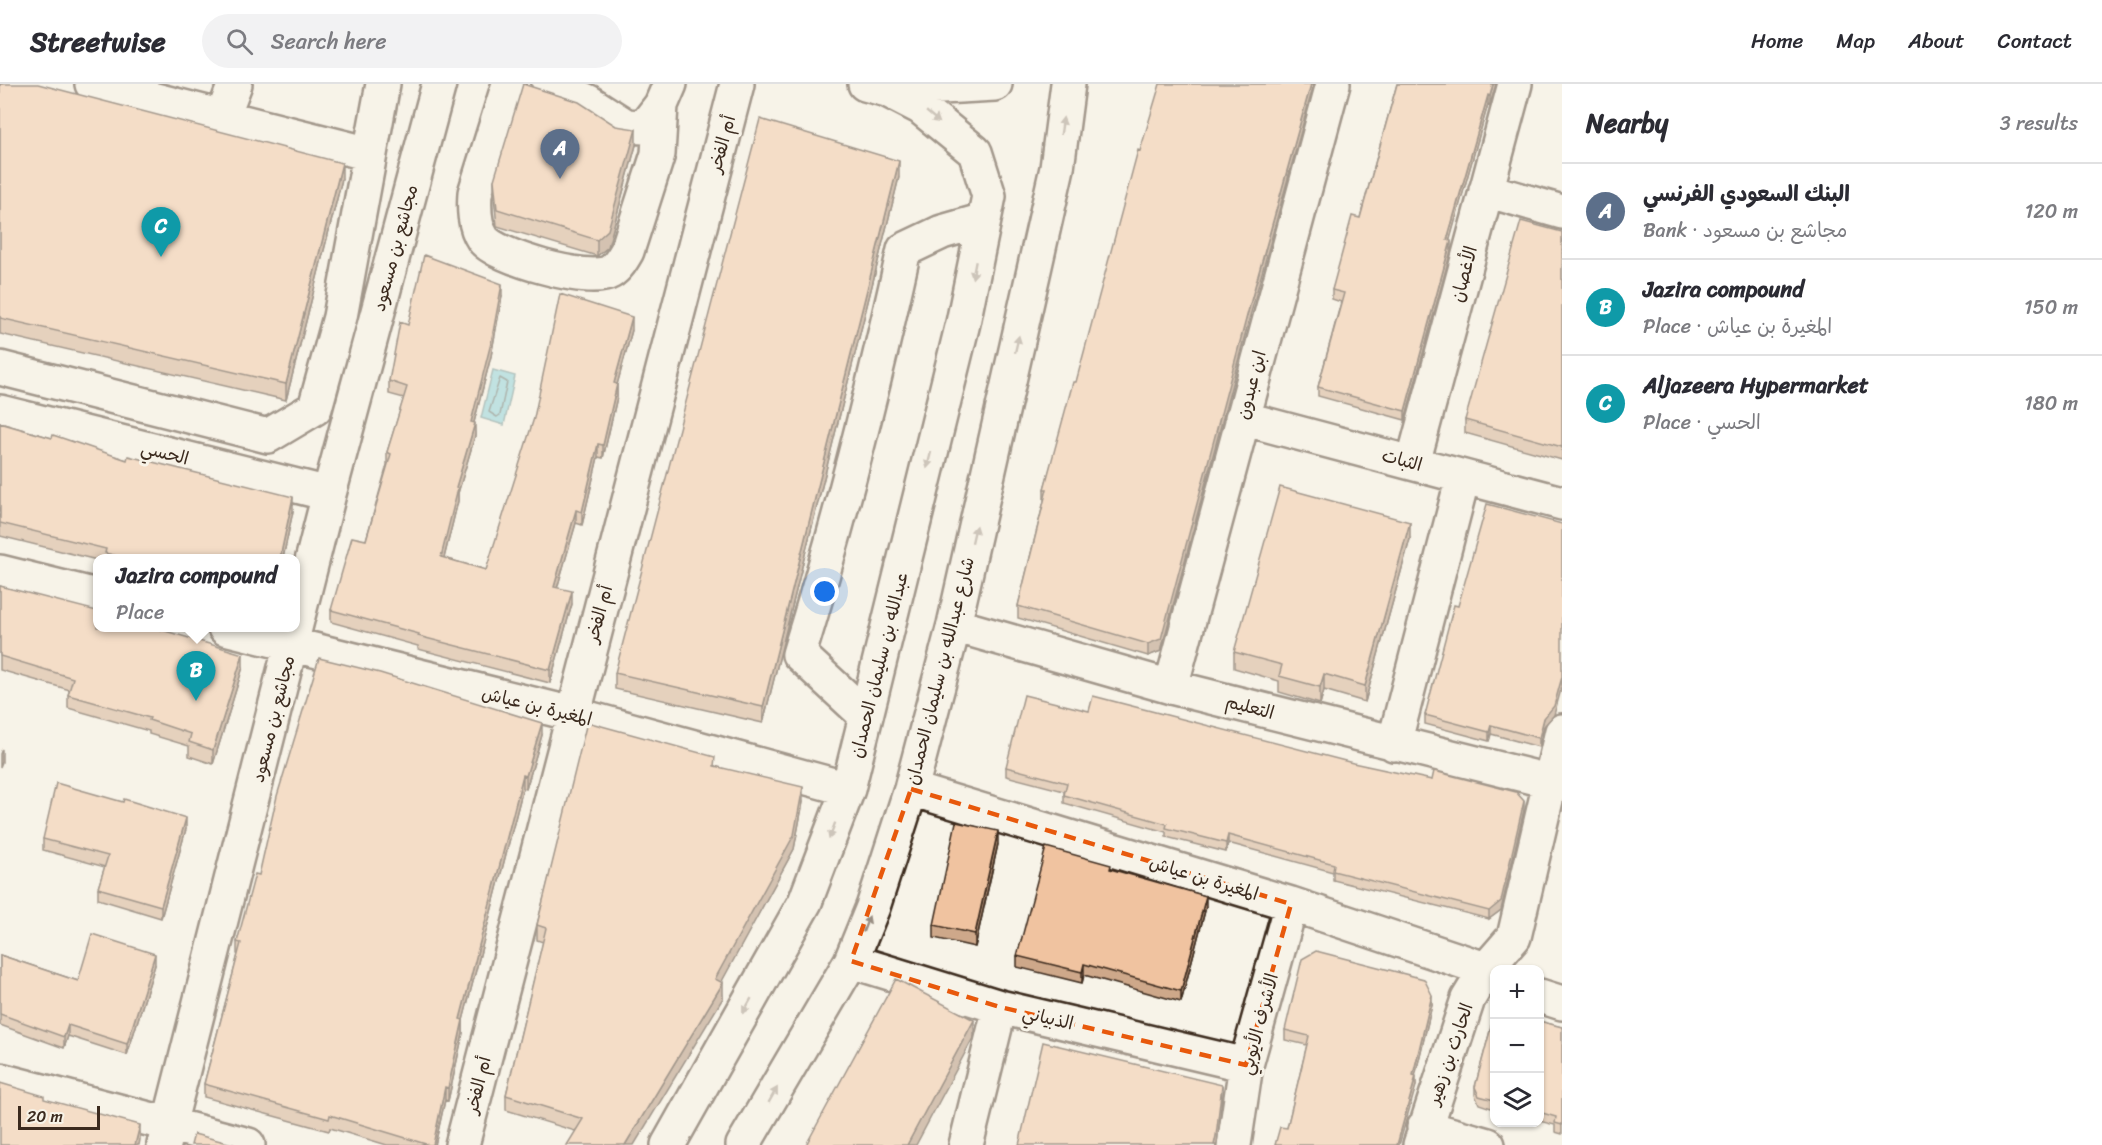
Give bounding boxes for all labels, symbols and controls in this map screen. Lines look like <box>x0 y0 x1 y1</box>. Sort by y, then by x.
search box <box>202 14 622 68</box>
text: Streetwise <box>30 17 166 66</box>
text: Search here <box>271 22 387 61</box>
text: Home <box>1751 22 1803 60</box>
text: Map <box>1836 22 1875 60</box>
text: About <box>1908 22 1965 60</box>
text: Contact <box>1998 22 2072 60</box>
icon: search <box>223 25 256 58</box>
text: Nearby <box>1586 100 1668 146</box>
text: 3 results <box>2000 106 2078 141</box>
street label: أم الفخر <box>698 111 745 178</box>
one-way arrow <box>925 111 941 124</box>
one-way arrow <box>1057 116 1067 135</box>
pin: A <box>540 130 580 179</box>
text: البنك السعودي الفرنسي <box>1643 174 1850 213</box>
street label: مجاشع بن مسعود <box>363 181 427 315</box>
text: A <box>1599 194 1612 229</box>
text: 120 m <box>2025 194 2078 229</box>
pin: C <box>142 208 180 257</box>
text: Bank · مجاشع بن مسعود <box>1643 213 1847 248</box>
street label: الأغصان <box>1441 242 1487 306</box>
one-way arrow <box>969 261 978 280</box>
text: Jazira compound <box>1643 270 1804 309</box>
text: B <box>1599 290 1612 325</box>
text: 150 m <box>2024 290 2078 325</box>
text: Place · المغيرة بن عياش <box>1643 309 1832 344</box>
one-way arrow <box>1013 334 1022 353</box>
street label: ابن عبدون <box>1226 347 1276 423</box>
text: Aljazeera Hypermarket <box>1643 366 1869 405</box>
text: C <box>1599 386 1612 421</box>
text: 180 m <box>2024 386 2078 421</box>
text: Place · الحسي <box>1643 405 1761 440</box>
street label: الحسي <box>138 432 192 474</box>
street label: الثبات <box>1378 439 1426 481</box>
one-way arrow <box>924 451 934 469</box>
one-way arrow <box>970 524 979 543</box>
popup <box>93 554 300 632</box>
street label: شارع عبدالله بن سليمان الحمدان <box>896 554 984 788</box>
text: Jazira compound <box>116 556 277 595</box>
street label: عبدالله بن سليمان الحمدان <box>840 569 918 761</box>
your location <box>810 577 839 606</box>
street label: أم الفخر <box>575 581 622 648</box>
text: Place <box>116 595 164 630</box>
pin: B <box>176 652 216 701</box>
street label: مجاشع بن مسعود <box>242 652 304 786</box>
street label: المغيرة بن عياش <box>478 677 596 735</box>
street label: التعليم <box>1222 685 1278 729</box>
one-way arrow <box>827 822 836 840</box>
street label: المغيرة بن عياش <box>1145 846 1263 910</box>
one-way arrow <box>862 915 871 933</box>
map controls <box>1490 965 1544 1127</box>
button: + <box>1490 965 1544 1019</box>
street label: الأشرف الأيوبي <box>1230 970 1288 1078</box>
one-way arrow <box>742 997 752 1014</box>
street label: الذبياني <box>1019 997 1077 1039</box>
street label: الحارث بن زهير <box>1417 998 1482 1111</box>
button: − <box>1490 1019 1544 1073</box>
street label: أم الفخر <box>455 1052 501 1119</box>
button: layers <box>1490 1073 1544 1127</box>
one-way arrow <box>767 1087 778 1103</box>
text: 20 m <box>27 1102 63 1131</box>
scale bar <box>18 1103 100 1130</box>

